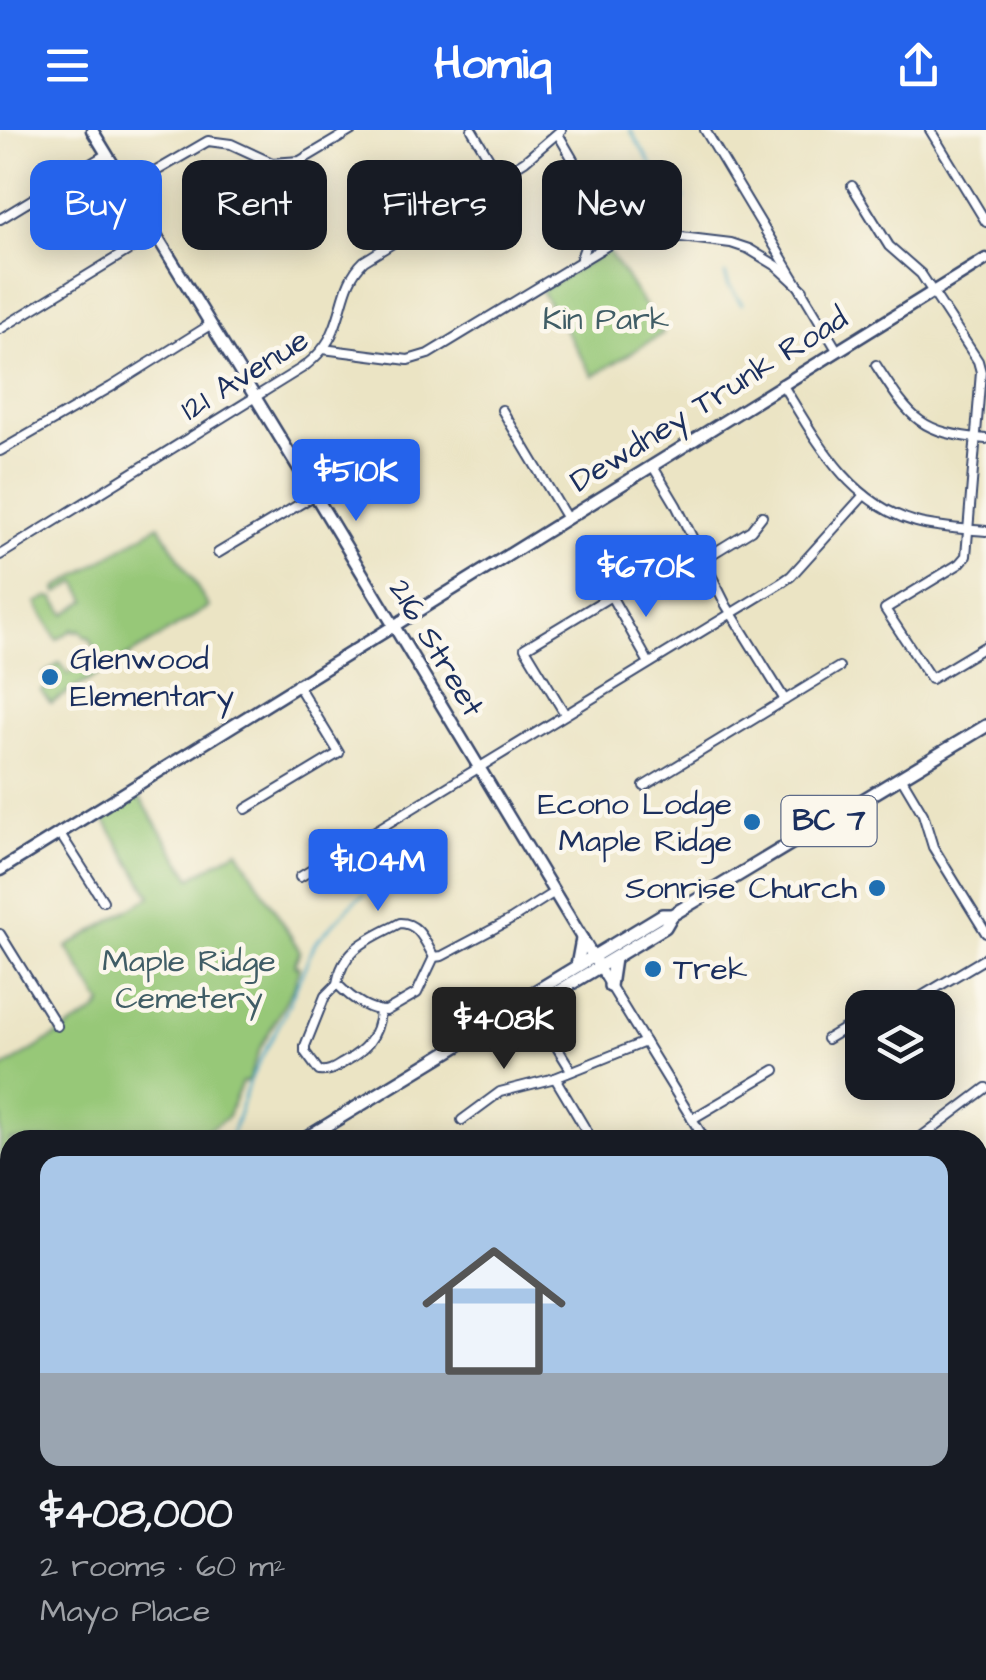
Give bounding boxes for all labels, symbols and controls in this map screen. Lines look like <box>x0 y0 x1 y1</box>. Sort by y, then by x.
text: Homiq <box>434 34 552 96</box>
icon: menu <box>40 38 95 93</box>
icon: share <box>891 38 946 93</box>
chip: Buy <box>30 160 162 250</box>
chip: Rent <box>182 160 327 250</box>
chip: Filters <box>347 160 522 250</box>
chip: New <box>542 160 682 250</box>
street label: Dewdney Trunk Road <box>561 296 857 504</box>
park label: Kin Park <box>542 297 670 342</box>
street label: 121 Avenue <box>172 318 318 432</box>
pin: $510K <box>286 439 426 524</box>
text: $510K <box>314 449 398 494</box>
pin: $670K <box>576 535 716 620</box>
text: $670K <box>597 545 695 590</box>
street label: 216 Street <box>377 570 495 726</box>
place label: Glenwood Elementary <box>70 637 234 719</box>
marker: Glenwood Elementary <box>39 666 61 688</box>
place label: Econo Lodge Maple Ridge <box>538 782 732 864</box>
road number: BC 7 <box>782 796 876 846</box>
marker: Econo Lodge Maple Ridge <box>741 811 763 833</box>
pin: $1.04M <box>297 829 459 914</box>
text: $1.04M <box>331 839 425 884</box>
place label: Sonrise Church <box>625 866 857 911</box>
marker: Sonrise Church <box>866 877 888 899</box>
park label: Maple Ridge Cemetery <box>102 939 276 1021</box>
place label: Trek <box>673 947 748 992</box>
marker: Trek <box>642 958 664 980</box>
pin: $408K <box>434 987 574 1072</box>
map controls <box>845 990 955 1100</box>
button: layers <box>845 990 955 1100</box>
text: $408K <box>454 997 554 1042</box>
icon: home <box>404 1221 584 1401</box>
text: $408,000 <box>40 1486 233 1544</box>
text: 2 rooms · 60 m² <box>40 1544 286 1589</box>
text: Mayo Place <box>40 1589 210 1634</box>

